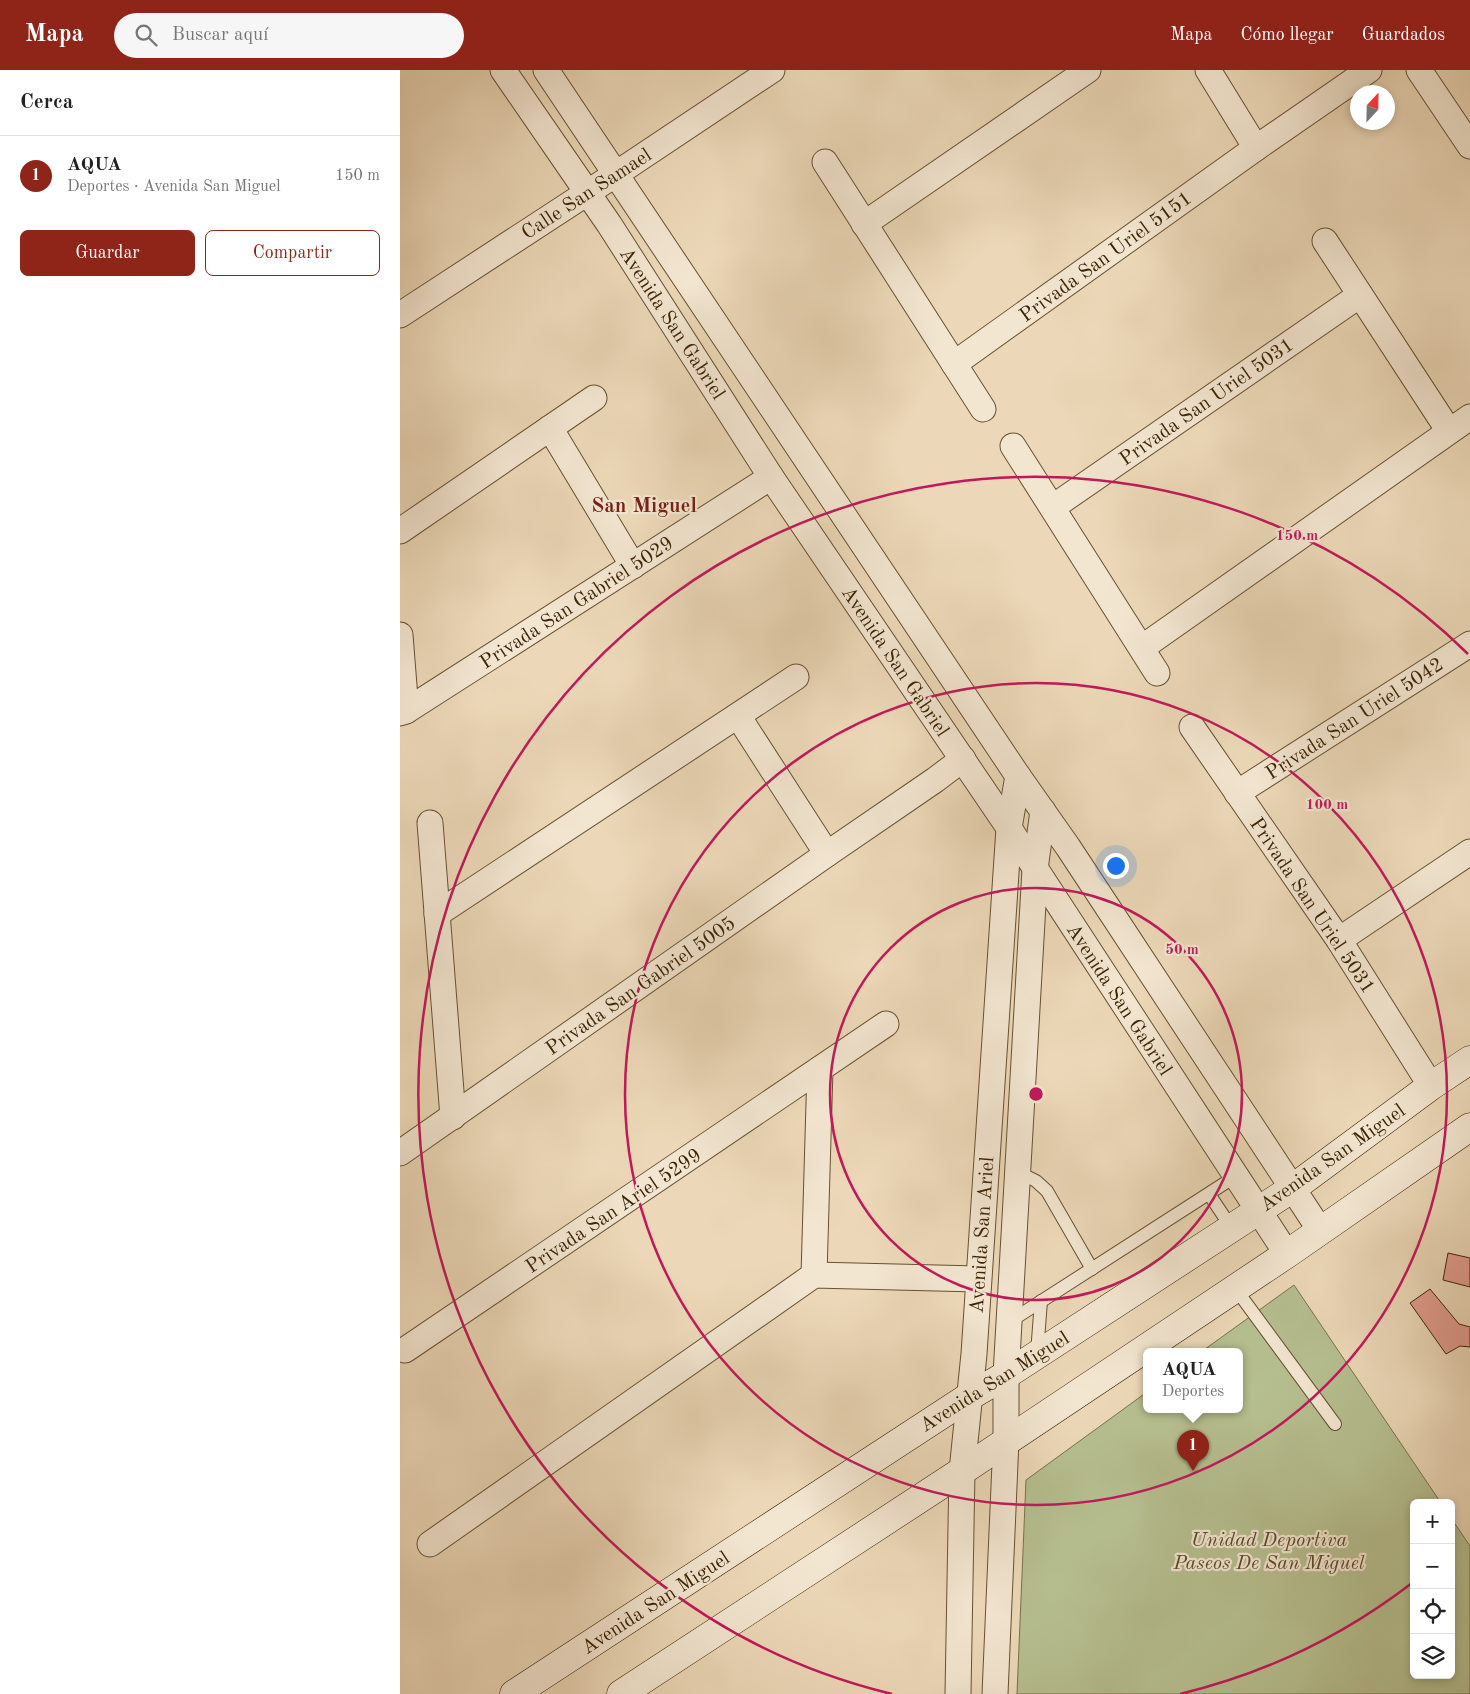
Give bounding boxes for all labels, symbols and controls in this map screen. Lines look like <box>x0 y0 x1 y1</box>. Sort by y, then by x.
search box <box>114 13 464 58</box>
icon: search <box>132 21 160 49</box>
text: Mapa <box>25 23 84 47</box>
text: Buscar aquí <box>172 26 268 45</box>
text: Mapa <box>1170 26 1212 44</box>
text: Cómo llegar <box>1240 26 1334 44</box>
text: Guardados <box>1362 26 1445 44</box>
north arrow <box>1350 85 1395 130</box>
text: Cerca <box>20 92 73 113</box>
street label: Calle San Samael <box>519 145 656 244</box>
text: AQUA <box>67 156 122 175</box>
text: 1 <box>31 168 41 184</box>
text: 150 m <box>335 168 380 184</box>
text: Deportes · Avenida San Miguel <box>67 179 280 195</box>
street label: Privada San Uriel 5151 <box>1016 189 1196 327</box>
button: Guardar <box>20 230 195 276</box>
button: Compartir <box>205 230 380 276</box>
street label: Avenida San Gabriel <box>615 245 728 403</box>
street label: Privada San Uriel 5031 <box>1116 335 1298 470</box>
district label: San Miguel <box>591 496 697 517</box>
text: 150 m <box>1276 529 1318 544</box>
street label: Privada San Gabriel 5029 <box>477 534 677 674</box>
street label: Avenida San Gabriel <box>837 583 952 741</box>
street label: Privada San Uriel 5042 <box>1263 655 1448 785</box>
text: 100 m <box>1306 798 1348 813</box>
street label: Privada San Uriel 5031 <box>1245 815 1378 998</box>
your location <box>1103 853 1129 879</box>
street label: Privada San Gabriel 5005 <box>543 914 740 1060</box>
street label: Avenida San Gabriel <box>1062 921 1175 1079</box>
text: 50 m <box>1165 943 1199 958</box>
centre of rings <box>1027 1085 1045 1103</box>
street label: Avenida San Miguel <box>1257 1101 1409 1216</box>
street label: Privada San Ariel 5299 <box>523 1145 706 1278</box>
street label: Avenida San Ariel <box>968 1156 998 1314</box>
street label: Avenida San Miguel <box>917 1329 1073 1437</box>
popup <box>1143 1348 1243 1413</box>
text: AQUA <box>1162 1361 1216 1380</box>
text: Deportes <box>1162 1384 1224 1400</box>
pin: 1 <box>1177 1430 1209 1471</box>
map controls <box>1410 1499 1455 1679</box>
button: + <box>1410 1499 1455 1544</box>
park label: Unidad Deportiva Paseos De San Miguel <box>1172 1531 1365 1574</box>
button: − <box>1410 1544 1455 1589</box>
street label: Avenida San Miguel <box>579 1548 734 1659</box>
button: locate <box>1410 1589 1455 1634</box>
button: layers <box>1410 1634 1455 1679</box>

